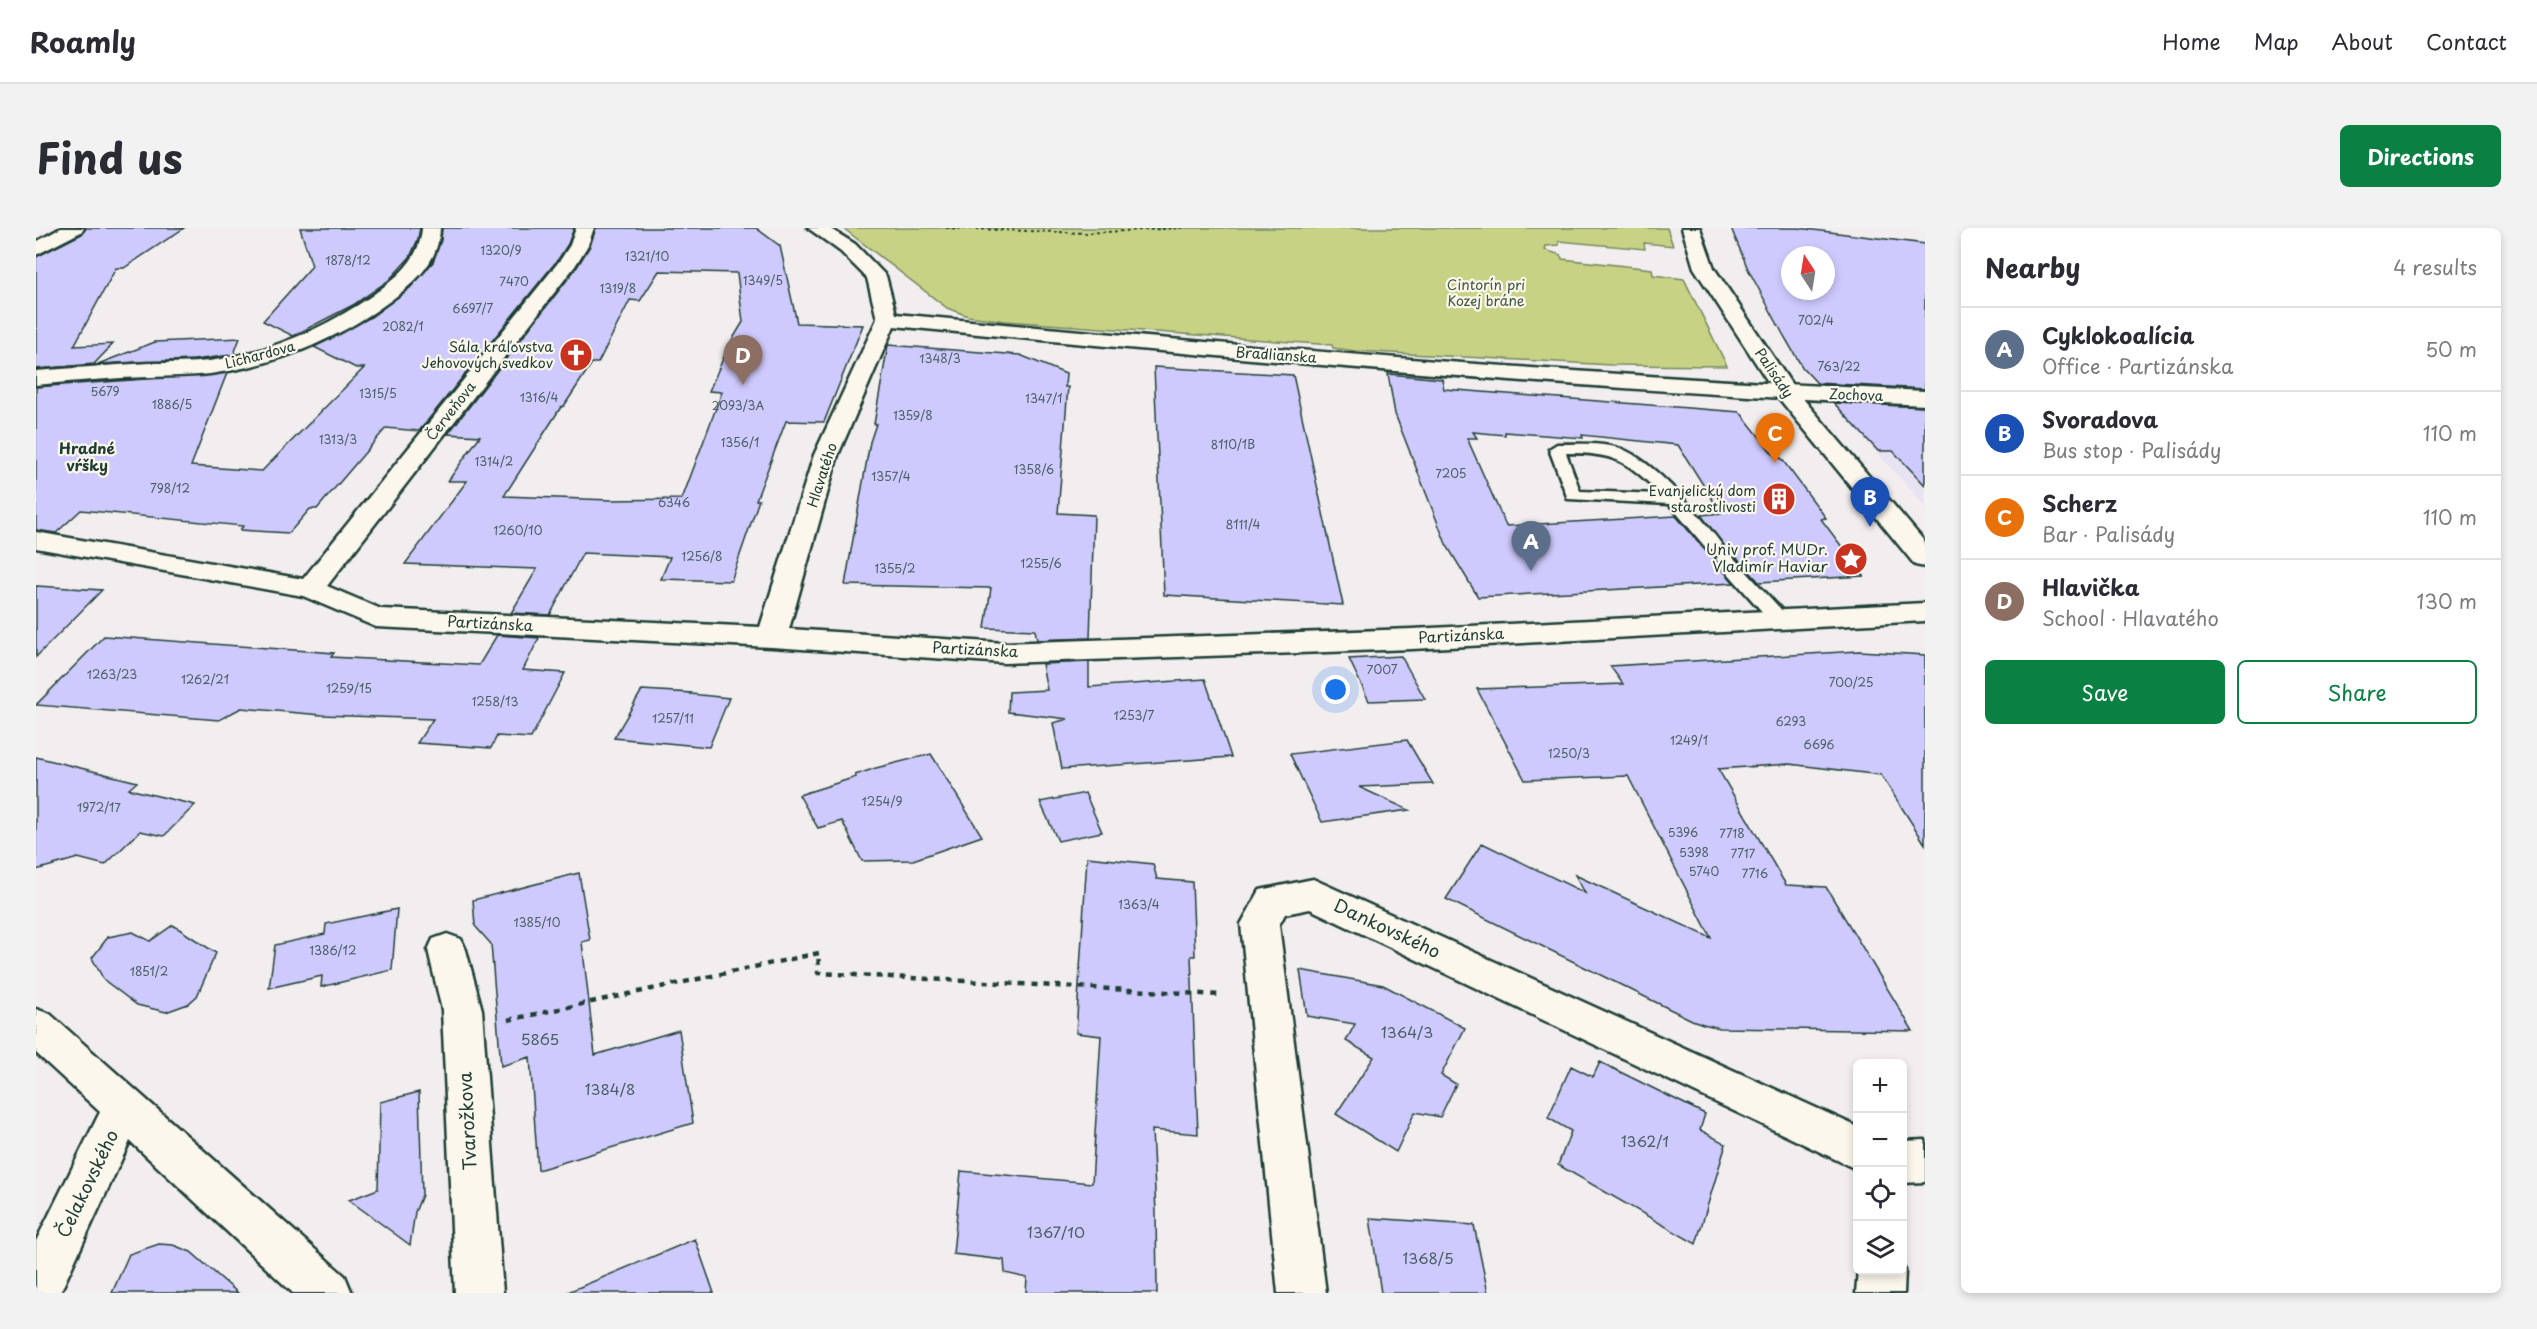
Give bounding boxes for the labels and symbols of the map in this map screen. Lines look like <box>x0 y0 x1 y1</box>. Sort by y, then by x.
house number: 1320/9 <box>480 241 522 259</box>
north arrow <box>1781 246 1835 300</box>
house number: 1321/10 <box>625 247 669 265</box>
house number: 1878/12 <box>325 251 371 269</box>
house number: 1349/5 <box>743 271 783 289</box>
house number: 7470 <box>499 272 529 290</box>
park label: Cintorín pri Kozej bráne <box>1447 274 1525 311</box>
house number: 1319/8 <box>600 279 636 297</box>
house number: 6697/7 <box>453 299 494 317</box>
house number: 702/4 <box>1798 311 1834 329</box>
house number: 2082/1 <box>382 317 424 335</box>
street label: Lichardova <box>222 335 298 374</box>
place label: Sála kráľovstva Jehovových svedkov <box>422 336 554 373</box>
pin: D <box>724 336 762 385</box>
church icon: Sála kráľovstva Jehovových svedkov <box>558 337 594 373</box>
street label: Bradlianska <box>1235 341 1317 368</box>
street label: Palisády <box>1750 343 1799 402</box>
house number: 1348/3 <box>919 349 961 367</box>
house number: 763/22 <box>1817 357 1861 375</box>
street label: Červeňova <box>421 376 481 445</box>
house number: 5679 <box>90 382 120 400</box>
street label: Zochova <box>1828 383 1884 406</box>
house number: 1315/5 <box>359 384 397 402</box>
house number: 1316/4 <box>520 388 558 406</box>
house number: 1347/1 <box>1025 389 1063 407</box>
house number: 1886/5 <box>152 395 192 413</box>
house number: 2093/3A <box>712 396 765 414</box>
house number: 1359/8 <box>893 406 933 424</box>
pin: C <box>1756 414 1794 463</box>
house number: 1313/3 <box>319 430 357 448</box>
house number: 1356/1 <box>721 433 759 451</box>
house number: 8110/1B <box>1211 435 1255 453</box>
district label: Hradné vŕšky <box>59 436 116 476</box>
street label: Hlavatého <box>801 440 842 510</box>
house number: 1314/2 <box>475 452 513 470</box>
house number: 1358/6 <box>1014 460 1054 478</box>
house number: 7205 <box>1435 464 1467 482</box>
house number: 1357/4 <box>871 467 911 485</box>
pin: B <box>1850 478 1890 527</box>
house number: 798/12 <box>150 479 190 497</box>
place label: Evanjelický dom starostlivosti <box>1649 480 1756 517</box>
building icon: Evanjelický dom starostlivosti <box>1761 481 1797 517</box>
house number: 6346 <box>658 493 690 511</box>
house number: 8111/4 <box>1226 515 1260 533</box>
house number: 1260/10 <box>494 521 543 539</box>
pin: A <box>1512 522 1550 571</box>
place label: Univ prof. MUDr. Vladimír Haviar <box>1706 537 1829 577</box>
place icon: Univ prof. MUDr. Vladimír Haviar <box>1833 541 1869 577</box>
house number: 1256/8 <box>682 547 722 565</box>
house number: 1255/6 <box>1020 554 1062 572</box>
house number: 1355/2 <box>875 559 915 577</box>
street label: Partizánska <box>446 609 534 636</box>
street label: Partizánska <box>1417 621 1505 648</box>
street label: Partizánska <box>931 635 1019 662</box>
house number: 7007 <box>1367 660 1398 678</box>
house number: 1263/23 <box>87 665 137 683</box>
house number: 1262/21 <box>181 670 229 688</box>
house number: 700/25 <box>1829 673 1873 691</box>
your location <box>1321 675 1350 704</box>
house number: 1259/15 <box>326 679 372 697</box>
house number: 1258/13 <box>472 692 518 710</box>
house number: 1253/7 <box>1114 706 1155 724</box>
house number: 1257/11 <box>652 709 694 727</box>
house number: 6293 <box>1776 712 1806 730</box>
house number: 1249/1 <box>1670 731 1708 749</box>
house number: 6696 <box>1804 735 1835 753</box>
house number: 1250/3 <box>1548 744 1590 762</box>
house number: 1254/9 <box>862 792 902 810</box>
house number: 1972/17 <box>77 798 121 816</box>
house number: 5396 <box>1668 823 1698 841</box>
house number: 7718 <box>1719 824 1745 842</box>
house number: 5398 <box>1679 843 1709 861</box>
house number: 7717 <box>1731 844 1756 862</box>
house number: 5740 <box>1689 862 1720 880</box>
house number: 7716 <box>1742 864 1768 882</box>
street label: Dankovského <box>1330 891 1445 964</box>
house number: 1363/4 <box>1118 895 1160 913</box>
house number: 1385/10 <box>514 913 561 931</box>
house number: 1386/12 <box>310 941 356 959</box>
house number: 1851/2 <box>130 962 168 980</box>
house number: 1364/3 <box>1381 1020 1433 1043</box>
house number: 5865 <box>521 1027 559 1050</box>
street label: Tvarožkova <box>450 1071 483 1171</box>
house number: 1384/8 <box>585 1077 635 1100</box>
street label: Čelakovského <box>49 1125 124 1242</box>
house number: 1362/1 <box>1621 1129 1669 1152</box>
house number: 1367/10 <box>1027 1220 1085 1243</box>
house number: 1368/5 <box>1402 1246 1454 1269</box>

